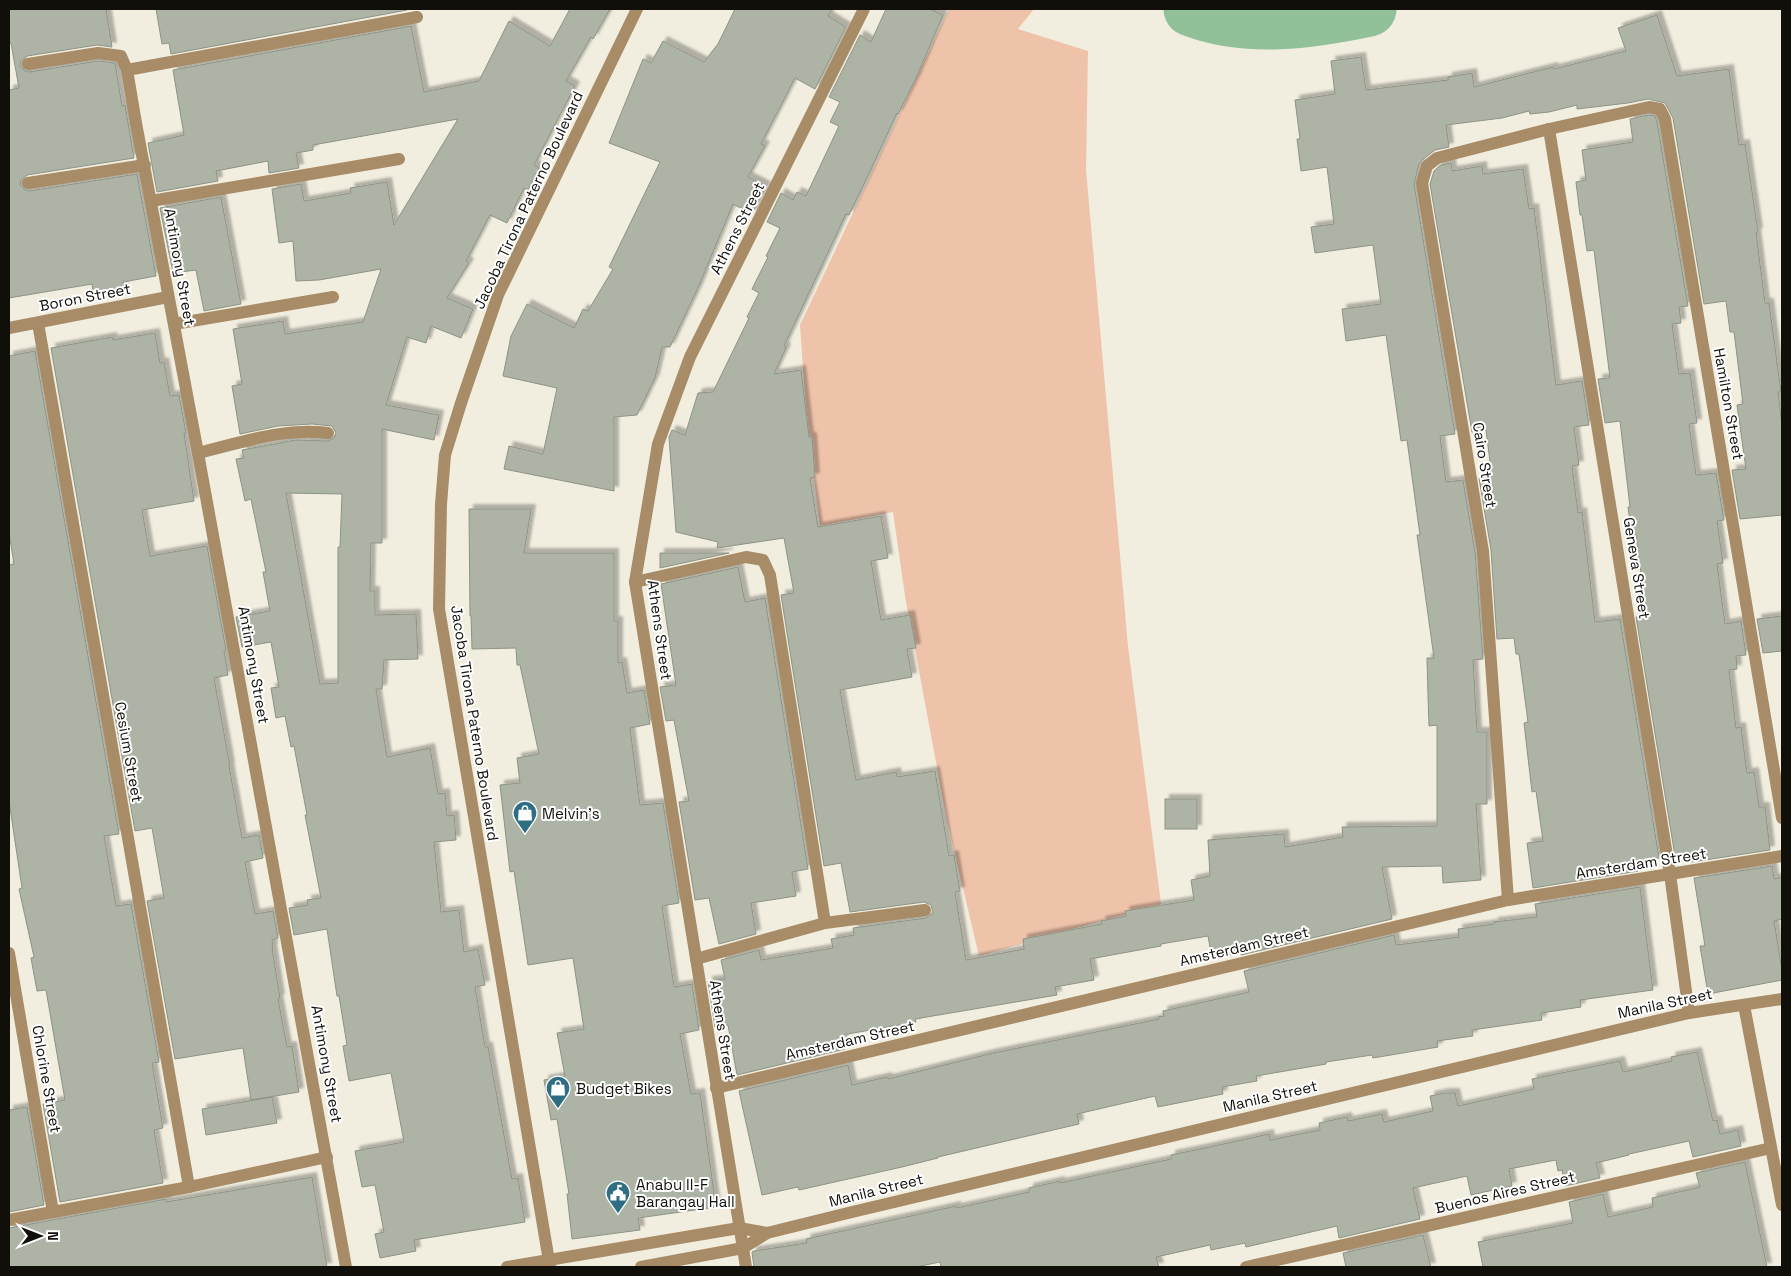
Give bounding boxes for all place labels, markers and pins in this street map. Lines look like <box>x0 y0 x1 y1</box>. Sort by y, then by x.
shop icon: Melvin's <box>512 800 538 834</box>
place label: Melvin's <box>542 804 600 823</box>
shop icon: Budget Bikes <box>545 1075 571 1109</box>
place label: Budget Bikes <box>576 1079 672 1098</box>
place label: Anabu II-F Barangay Hall <box>636 1175 735 1211</box>
public building icon: Anabu II-F Barangay Hall <box>605 1180 631 1214</box>

